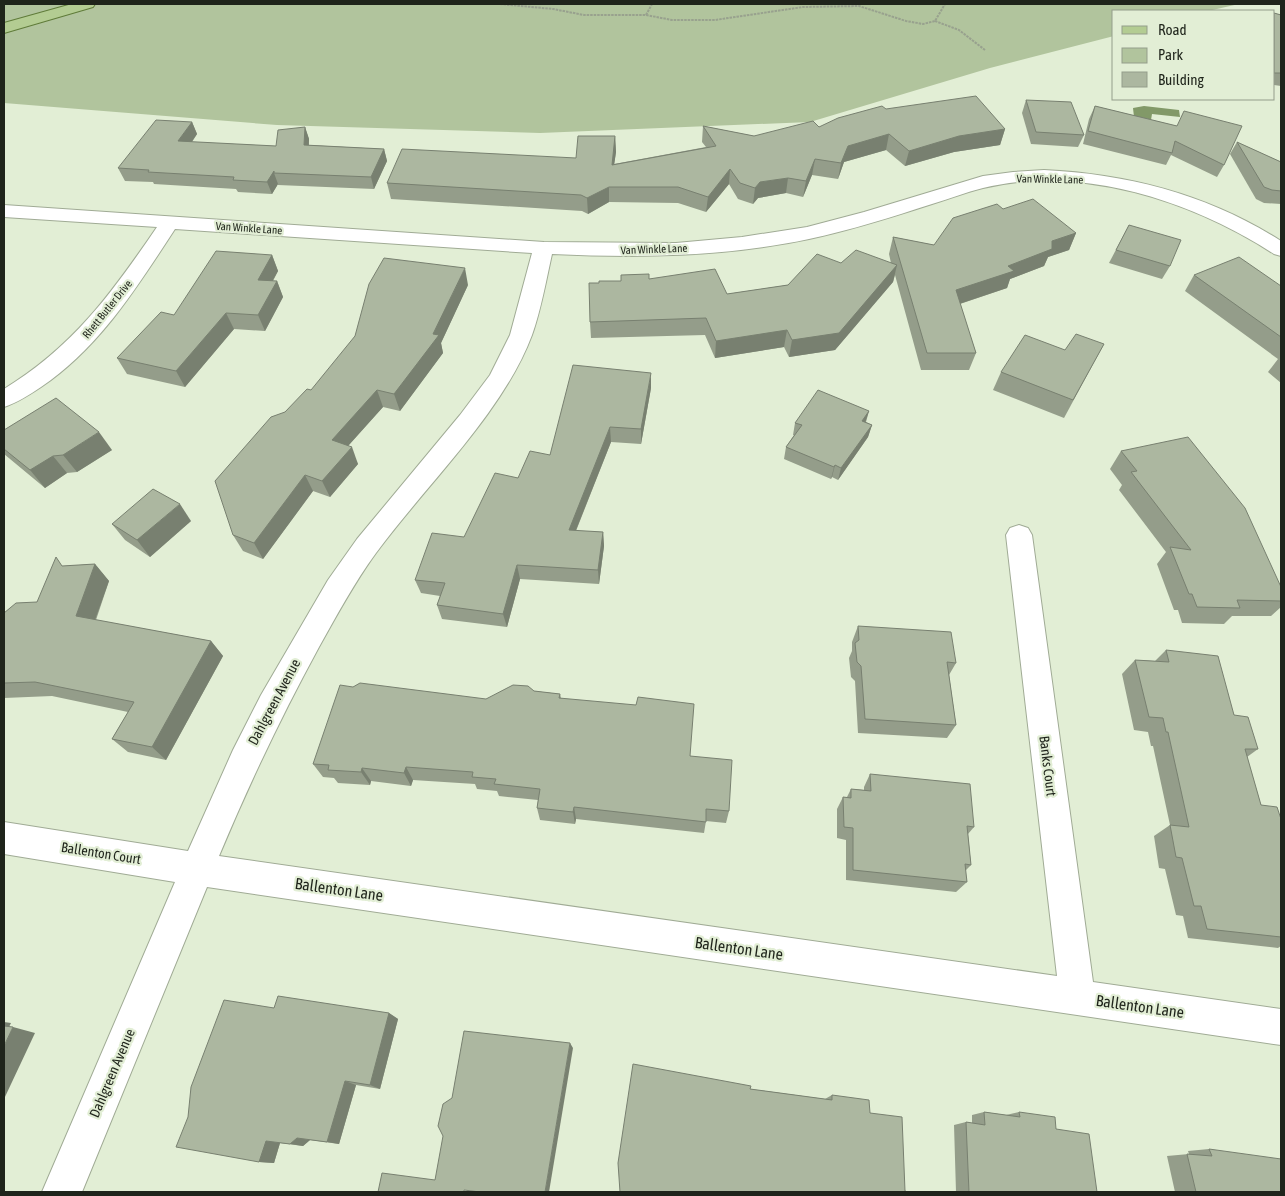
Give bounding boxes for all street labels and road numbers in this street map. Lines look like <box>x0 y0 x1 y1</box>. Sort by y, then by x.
street label: Van Winkle Lane <box>1017 172 1083 186</box>
street label: Van Winkle Lane <box>215 220 283 236</box>
street label: Van Winkle Lane <box>620 242 688 256</box>
street label: Rhett Butler Drive <box>80 278 134 340</box>
street label: Dahlgreen Avenue <box>245 656 303 748</box>
street label: Banks Court <box>1036 735 1060 797</box>
street label: Ballenton Court <box>60 839 142 867</box>
street label: Ballenton Lane <box>294 874 384 904</box>
street label: Ballenton Lane <box>694 933 784 963</box>
street label: Ballenton Lane <box>1095 991 1185 1021</box>
street label: Dahlgreen Avenue <box>86 1026 138 1120</box>

